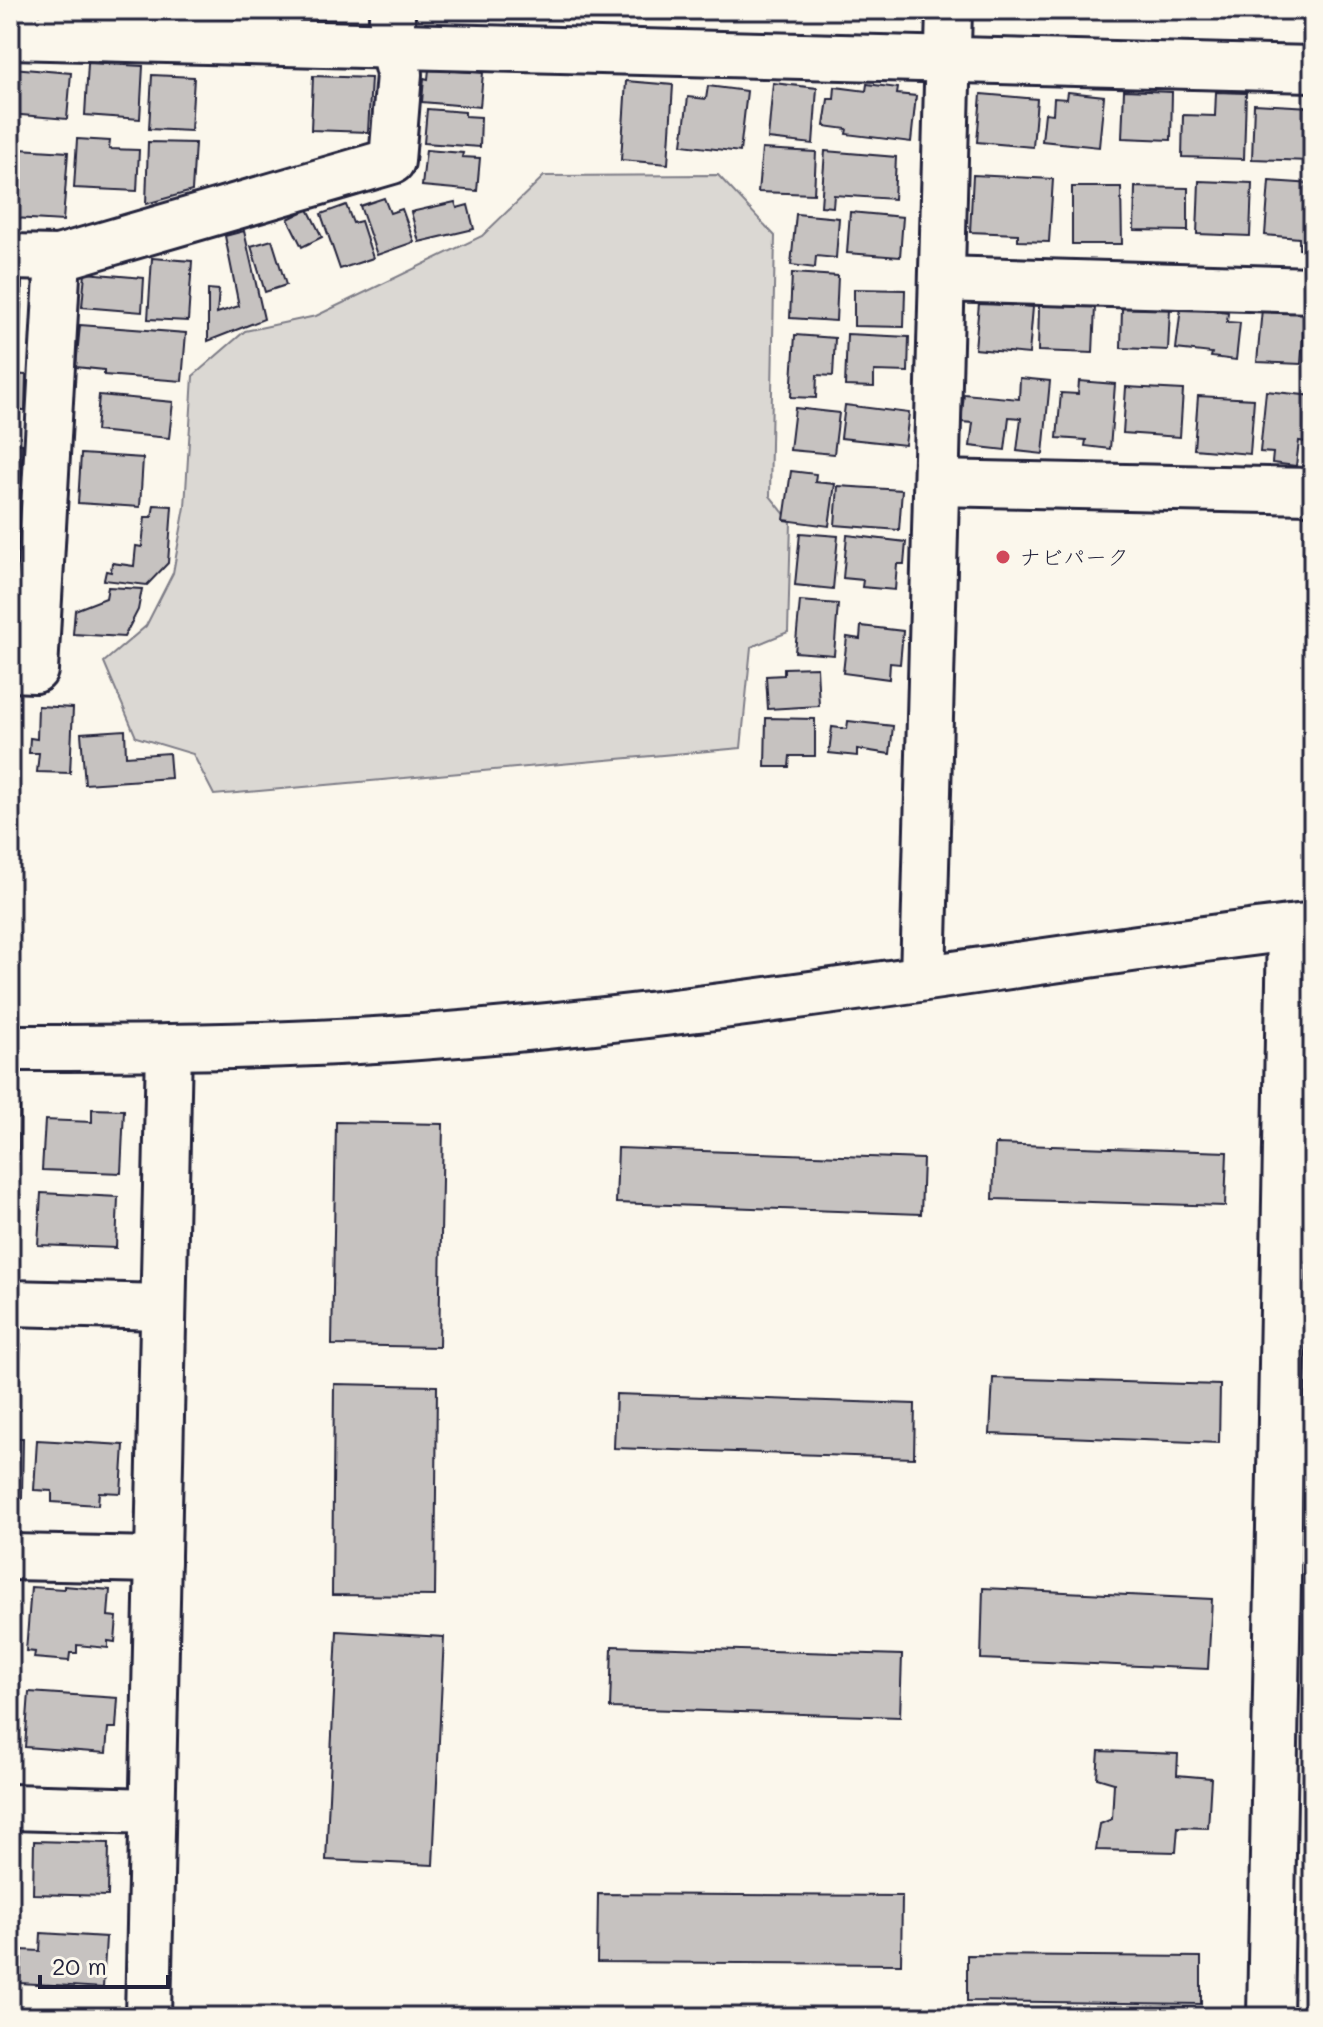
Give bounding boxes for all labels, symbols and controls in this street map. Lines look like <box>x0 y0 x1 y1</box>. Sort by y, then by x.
place label: ナビパーク <box>1019 542 1129 571</box>
marker: ナビパーク <box>994 548 1012 566</box>
scale bar <box>40 1939 168 1989</box>
text: 20 m <box>52 1950 107 1981</box>

